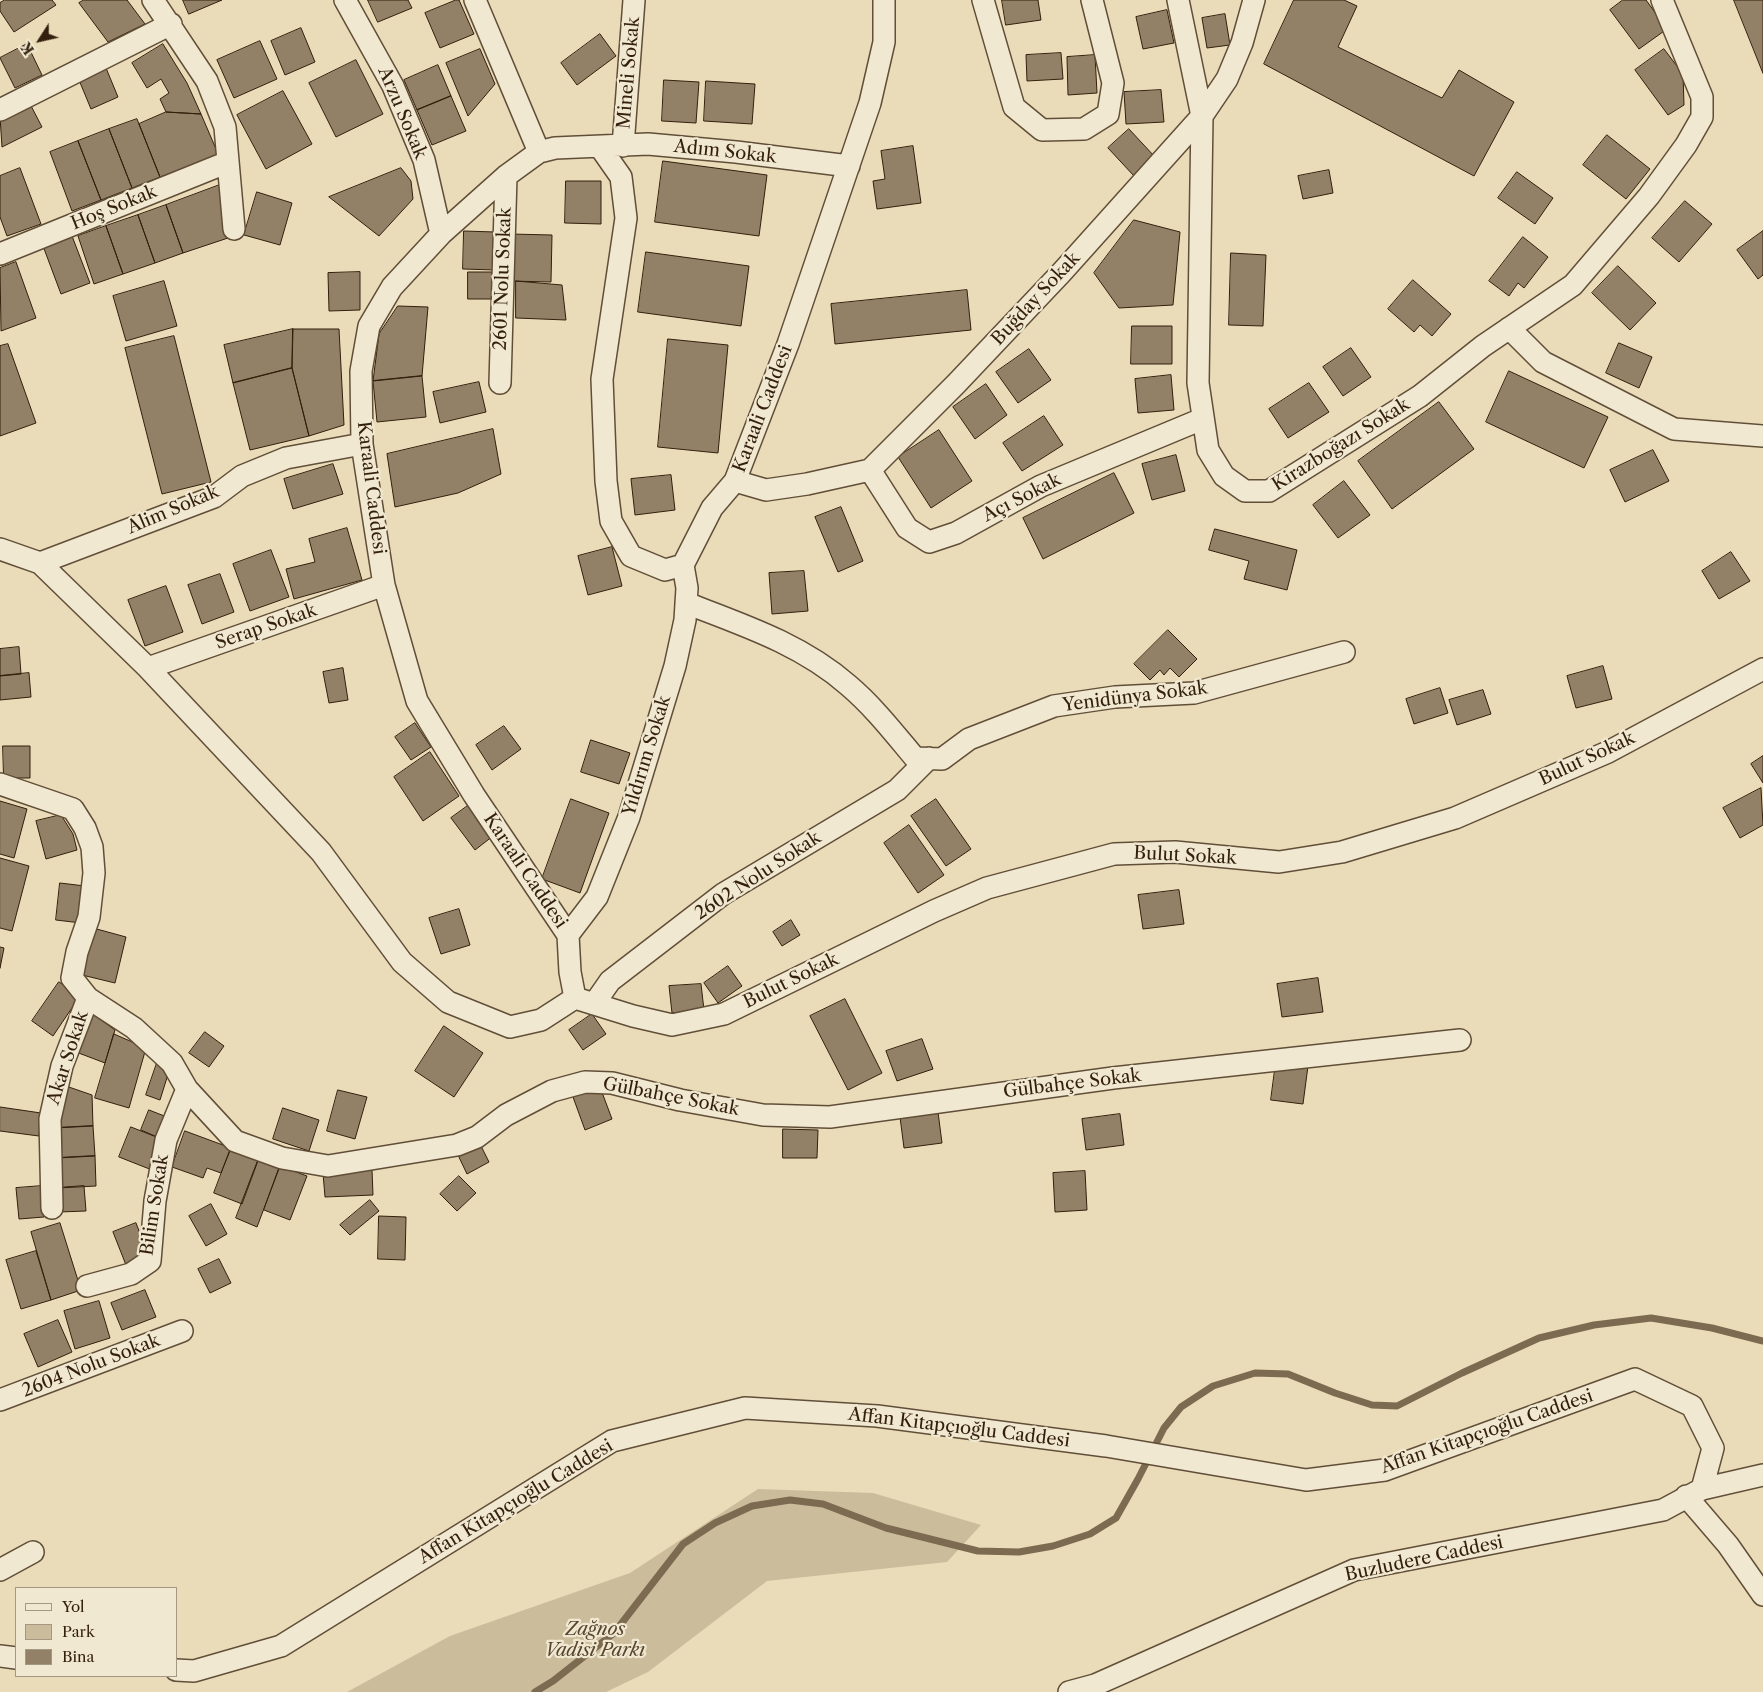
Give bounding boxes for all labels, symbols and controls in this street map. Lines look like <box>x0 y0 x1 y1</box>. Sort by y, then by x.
north arrow <box>15 15 65 65</box>
street label: Mineli Sokak <box>613 16 645 130</box>
text: K <box>17 39 38 58</box>
street label: Arzu Sokak <box>373 64 431 162</box>
street label: Adım Sokak <box>673 136 777 168</box>
street label: Hoş Sokak <box>68 181 160 235</box>
street label: 2601 Nolu Sokak <box>490 207 516 351</box>
street label: Buğday Sokak <box>987 248 1085 350</box>
street label: Karaali Caddesi <box>729 342 797 476</box>
street label: Kirazboğazı Sokak <box>1268 394 1414 496</box>
street label: Karaali Caddesi <box>352 420 390 556</box>
street label: Açı Sokak <box>979 469 1065 527</box>
street label: Alim Sokak <box>124 481 222 539</box>
street label: Serap Sokak <box>213 600 319 654</box>
street label: Yenidünya Sokak <box>1061 677 1209 717</box>
street label: Yıldırım Sokak <box>618 693 676 819</box>
street label: Bulut Sokak <box>1536 727 1638 791</box>
street label: Karaali Caddesi <box>478 809 572 933</box>
street label: 2602 Nolu Sokak <box>691 827 825 925</box>
street label: Bulut Sokak <box>1133 843 1237 869</box>
street label: Bulut Sokak <box>740 949 842 1013</box>
street label: Akar Sokak <box>43 1009 93 1107</box>
street label: Gülbahçe Sokak <box>1002 1065 1142 1103</box>
street label: Gülbahçe Sokak <box>601 1073 741 1121</box>
street label: Bilim Sokak <box>136 1153 174 1257</box>
street label: 2604 Nolu Sokak <box>19 1330 163 1402</box>
street label: Affan Kitapçıoğlu Caddesi <box>1378 1385 1596 1479</box>
street label: Affan Kitapçıoğlu Caddesi <box>847 1404 1071 1452</box>
street label: Affan Kitapçıoğlu Caddesi <box>415 1435 617 1569</box>
street label: Buzludere Caddesi <box>1343 1532 1505 1586</box>
legend <box>15 1587 178 1677</box>
text: Yol <box>62 1597 85 1616</box>
park label: Zağnos Vadisi Parkı <box>545 1619 645 1662</box>
text: Park <box>62 1622 95 1641</box>
text: Bina <box>62 1647 94 1666</box>

